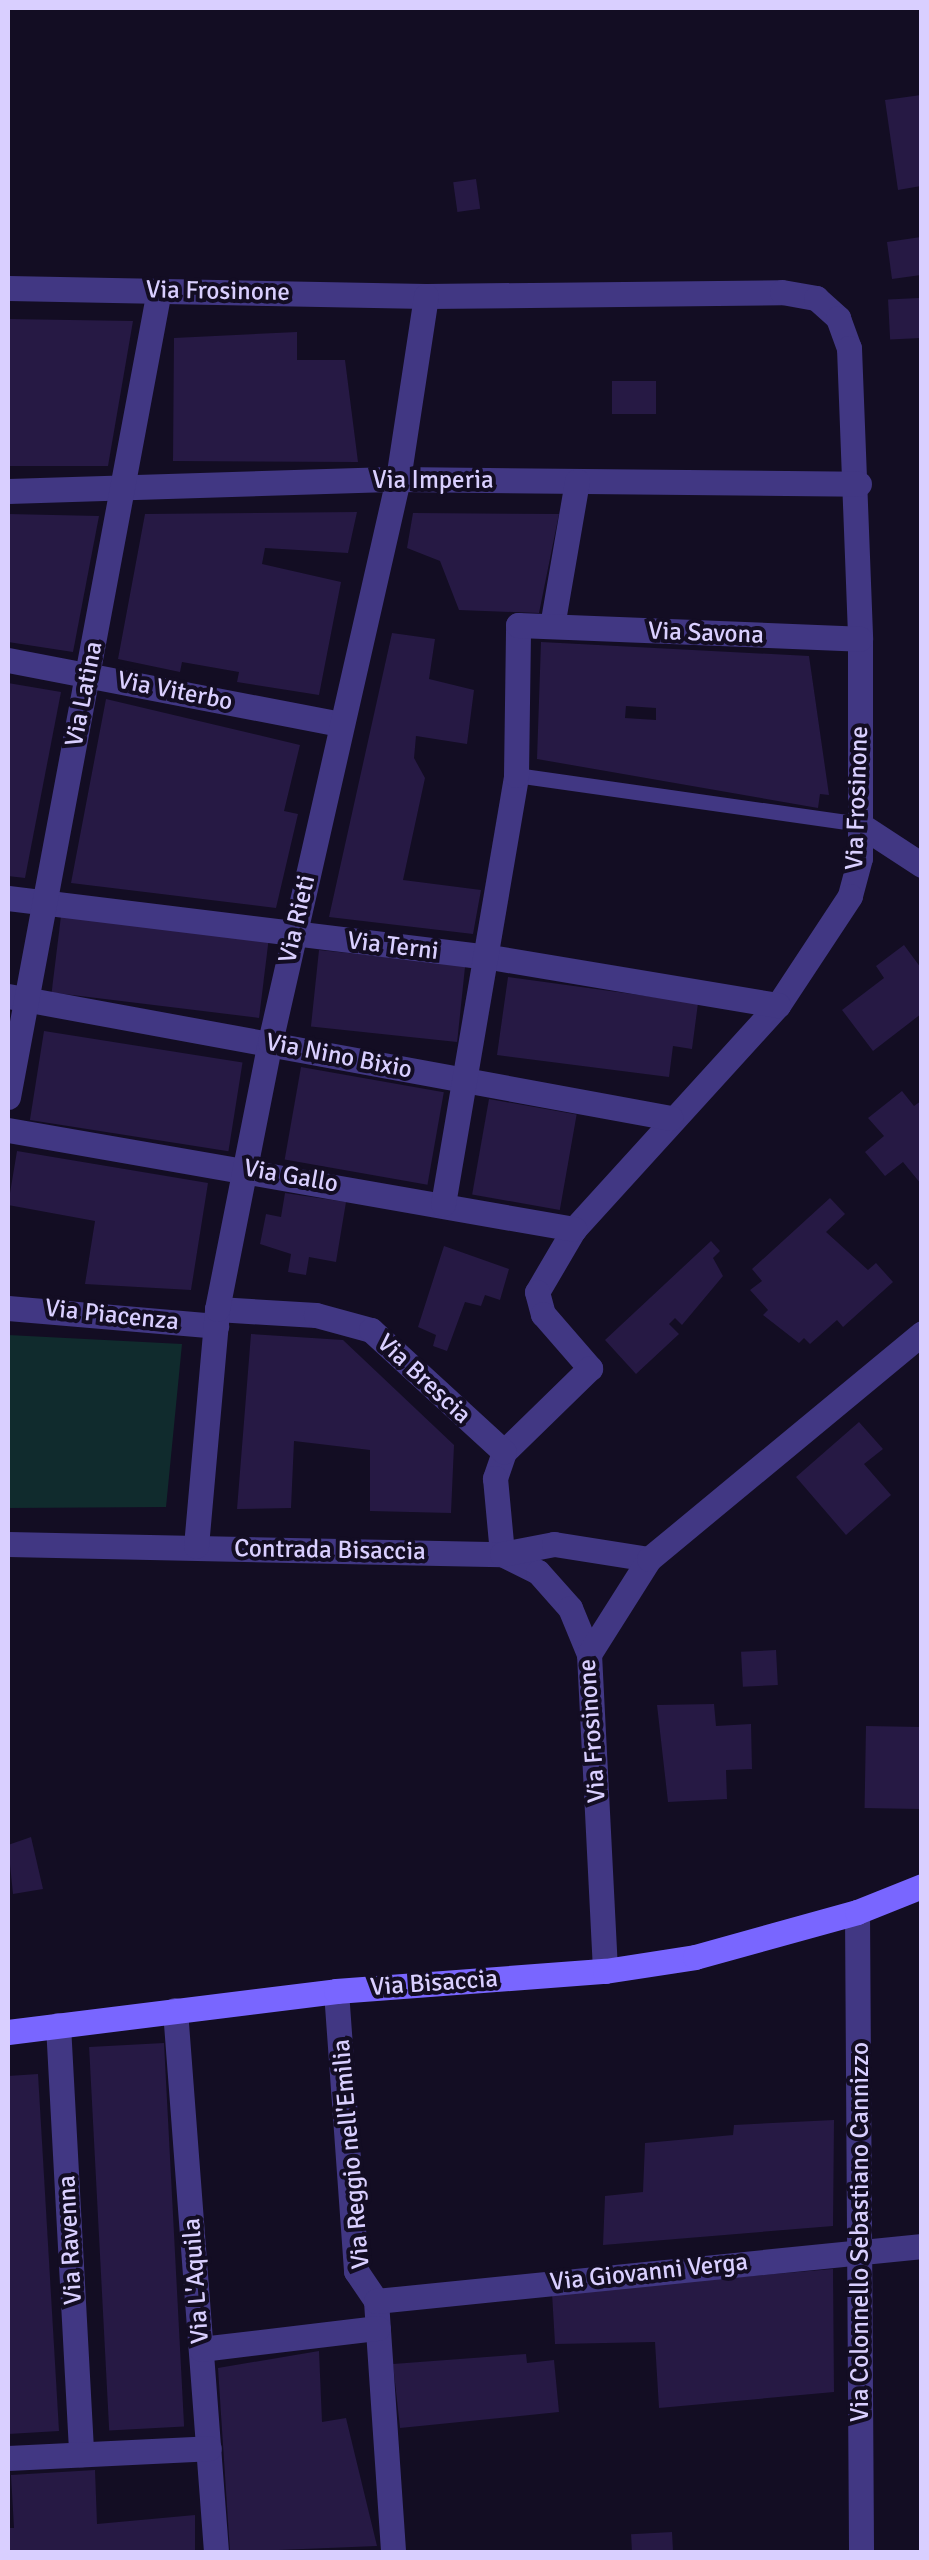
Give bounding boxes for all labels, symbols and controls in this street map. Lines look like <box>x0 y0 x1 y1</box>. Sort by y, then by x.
street label: Via Frosinone <box>146 275 290 307</box>
street label: Via Imperia <box>372 465 494 495</box>
street label: Via Savona <box>648 616 764 650</box>
street label: Via Latina <box>59 639 109 749</box>
street label: Via Viterbo <box>115 665 235 717</box>
street label: Via Frosinone <box>839 725 875 871</box>
street label: Via Rieti <box>272 872 322 966</box>
street label: Via Terni <box>346 926 440 966</box>
street label: Via Nino Bixio <box>263 1027 415 1085</box>
street label: Via Gallo <box>242 1153 340 1199</box>
street label: Via Piacenza <box>44 1293 180 1337</box>
street label: Via Brescia <box>371 1328 477 1430</box>
street label: Contrada Bisaccia <box>234 1533 426 1567</box>
street label: Via Frosinone <box>572 1658 612 1804</box>
street label: Via Bisaccia <box>369 1964 499 2002</box>
street label: Via Reggio nell'Emilia <box>326 2038 376 2270</box>
street label: Via Colonnello Sebastiano Cannizzo <box>845 2042 875 2422</box>
street label: Via Ravenna <box>52 2174 88 2306</box>
street label: Via L'Aquila <box>177 2217 215 2345</box>
street label: Via Giovanni Verga <box>549 2247 749 2297</box>

